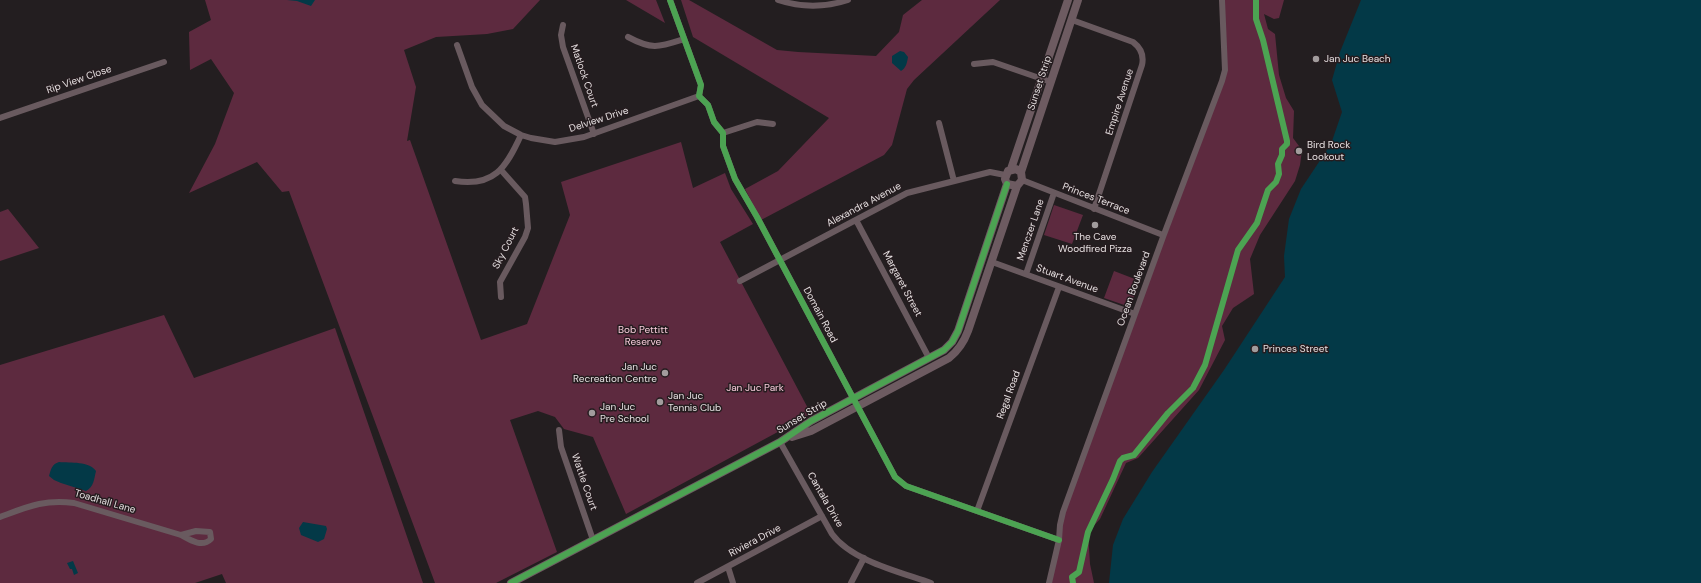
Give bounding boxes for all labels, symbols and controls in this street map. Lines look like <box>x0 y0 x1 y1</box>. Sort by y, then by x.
street label: Matlock Court <box>568 43 600 109</box>
place label: Jan Juc Beach <box>1324 53 1391 65</box>
street label: Sunset Strip <box>1026 54 1054 112</box>
marker: Jan Juc Beach <box>1311 54 1321 64</box>
street label: Rip View Close <box>45 63 113 97</box>
street label: Empire Avenue <box>1104 67 1136 137</box>
street label: Delview Drive <box>568 105 630 135</box>
place label: Bird Rock Lookout <box>1307 139 1350 162</box>
marker: Bird Rock Lookout <box>1294 146 1304 156</box>
street label: Alexandra Avenue <box>825 180 903 230</box>
street label: Princes Terrace <box>1061 181 1131 217</box>
street label: Menczer Lane <box>1015 198 1047 262</box>
marker: The Cave Woodfired Pizza <box>1090 220 1100 230</box>
street label: Sky Court <box>490 225 522 271</box>
place label: The Cave Woodfired Pizza <box>1058 231 1132 254</box>
street label: Margaret Street <box>880 249 924 319</box>
street label: Ocean Boulevard <box>1115 250 1153 328</box>
street label: Stuart Avenue <box>1034 262 1100 296</box>
street label: Domain Road <box>800 285 840 345</box>
park label: Bob Pettitt Reserve <box>618 324 668 348</box>
place label: Princes Street <box>1263 343 1328 355</box>
marker: Princes Street <box>1250 344 1260 354</box>
place label: Jan Juc Recreation Centre <box>573 361 657 384</box>
marker: Jan Juc Recreation Centre <box>660 368 670 378</box>
street label: Regal Road <box>995 369 1023 421</box>
park label: Jan Juc Park <box>726 382 784 394</box>
place label: Jan Juc Tennis Club <box>668 390 721 414</box>
marker: Jan Juc Tennis Club <box>655 397 665 407</box>
street label: Sunset Strip <box>775 397 829 437</box>
place label: Jan Juc Pre School <box>600 401 649 424</box>
marker: Jan Juc Pre School <box>587 408 597 418</box>
street label: Wattle Court <box>569 452 599 512</box>
street label: Cantala Drive <box>804 470 846 530</box>
street label: Toadhall Lane <box>73 488 137 516</box>
street label: Riviera Drive <box>727 522 783 560</box>

